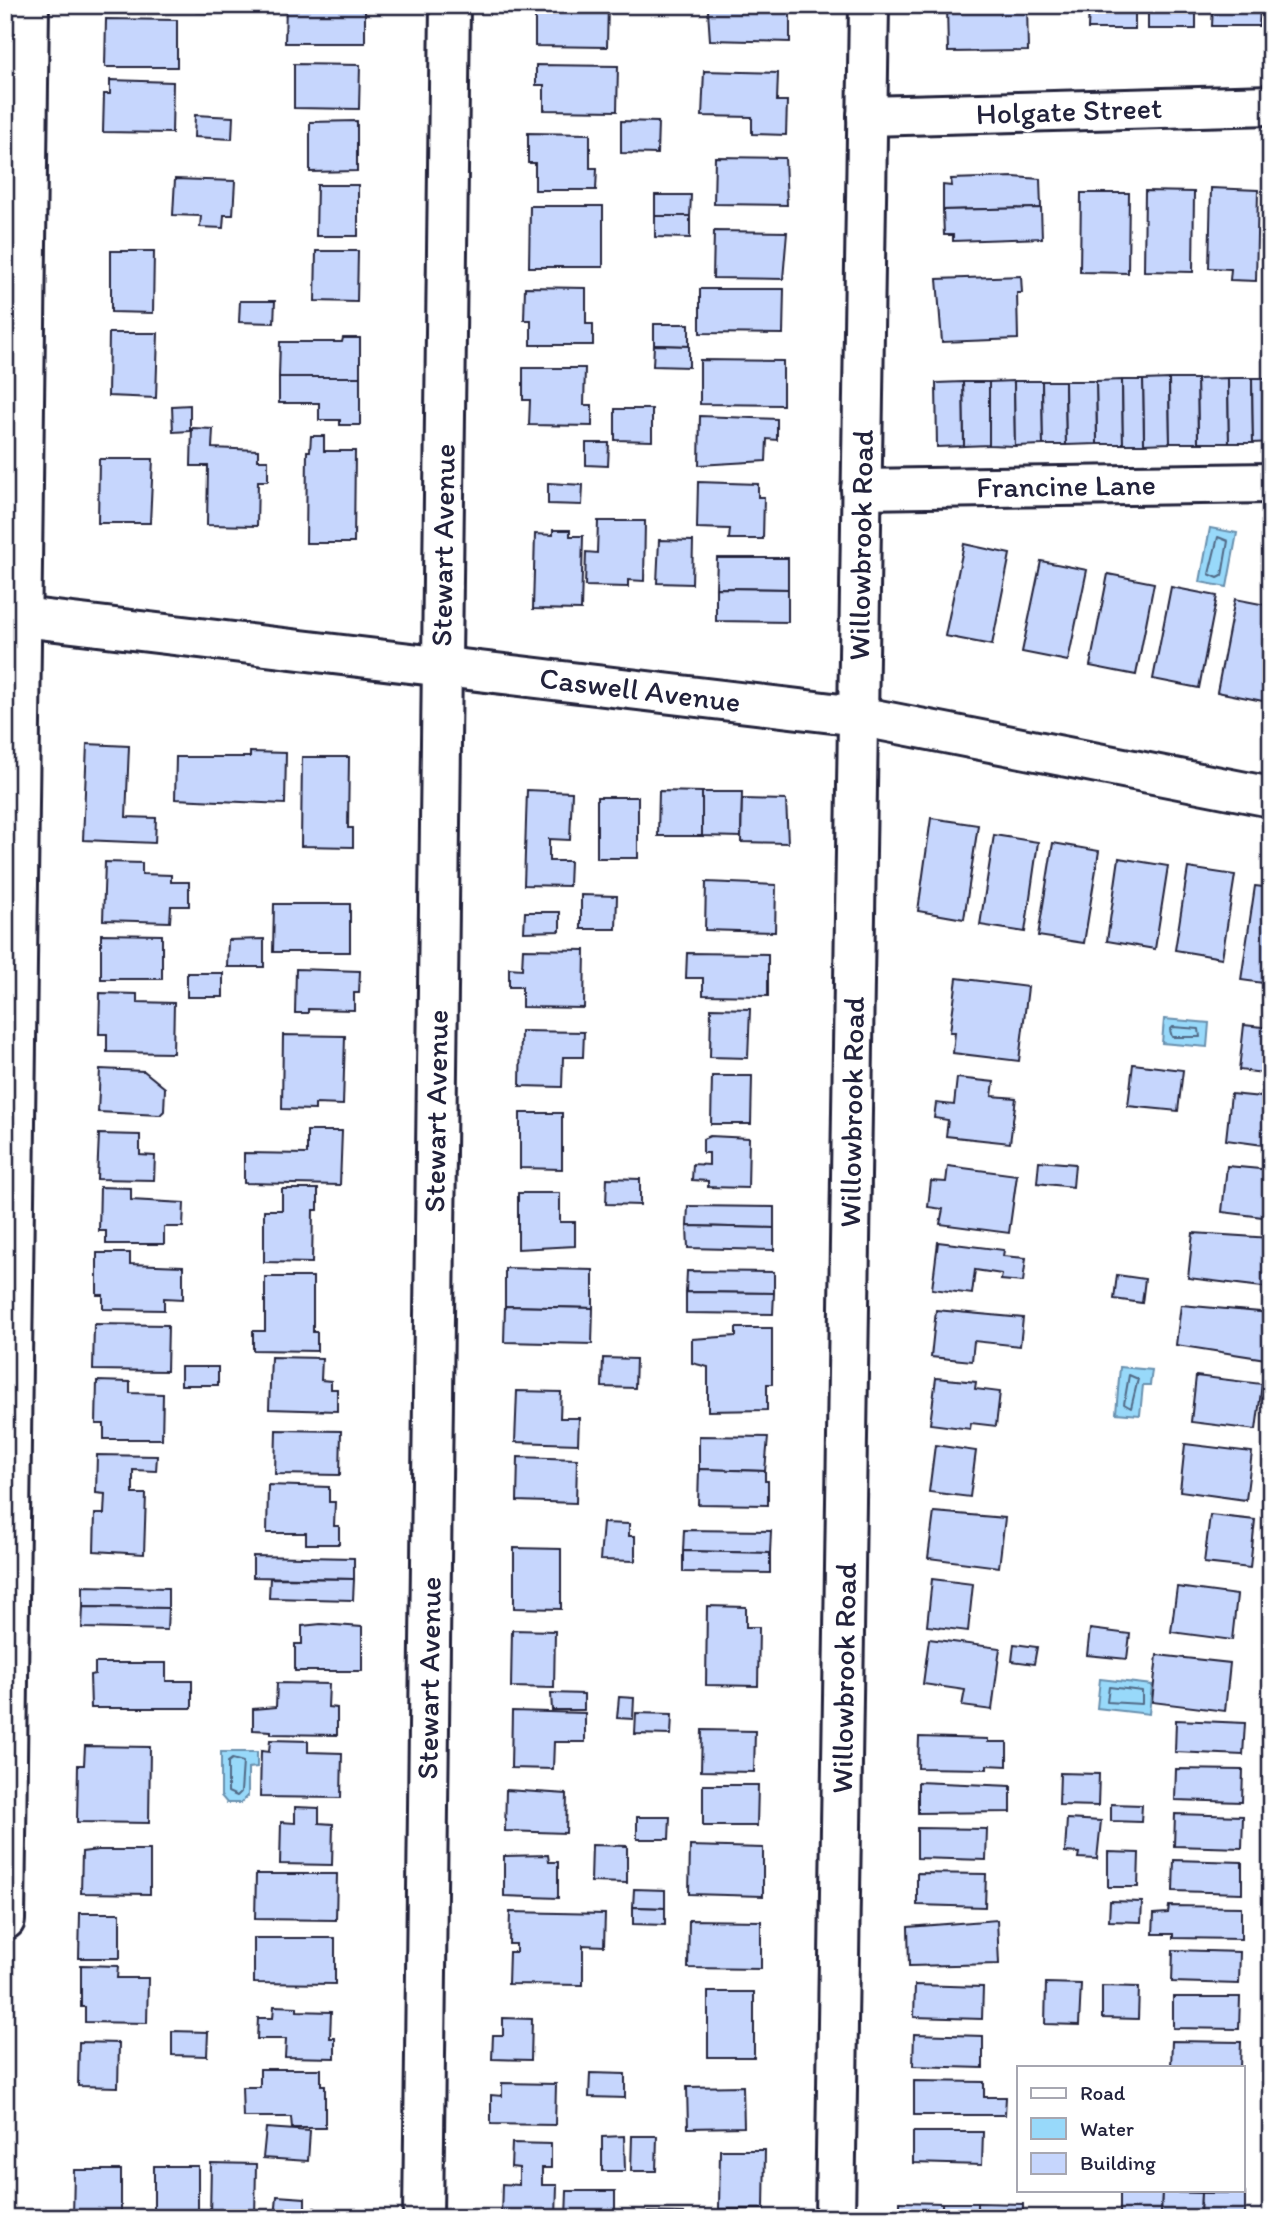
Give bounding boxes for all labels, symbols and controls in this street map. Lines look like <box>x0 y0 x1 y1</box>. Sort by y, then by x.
street label: Holgate Street <box>975 89 1163 132</box>
street label: Willowbrook Road <box>840 429 881 661</box>
street label: Stewart Avenue <box>422 443 463 647</box>
street label: Francine Lane <box>976 465 1156 506</box>
street label: Caswell Avenue <box>538 659 743 720</box>
street label: Willowbrook Road <box>831 996 872 1228</box>
street label: Stewart Avenue <box>415 1009 456 1213</box>
street label: Willowbrook Road <box>823 1562 864 1794</box>
street label: Stewart Avenue <box>408 1576 449 1780</box>
legend <box>1017 2066 1244 2192</box>
text: Road <box>1080 2080 1126 2105</box>
text: Water <box>1080 2116 1134 2141</box>
text: Building <box>1080 2150 1156 2175</box>

